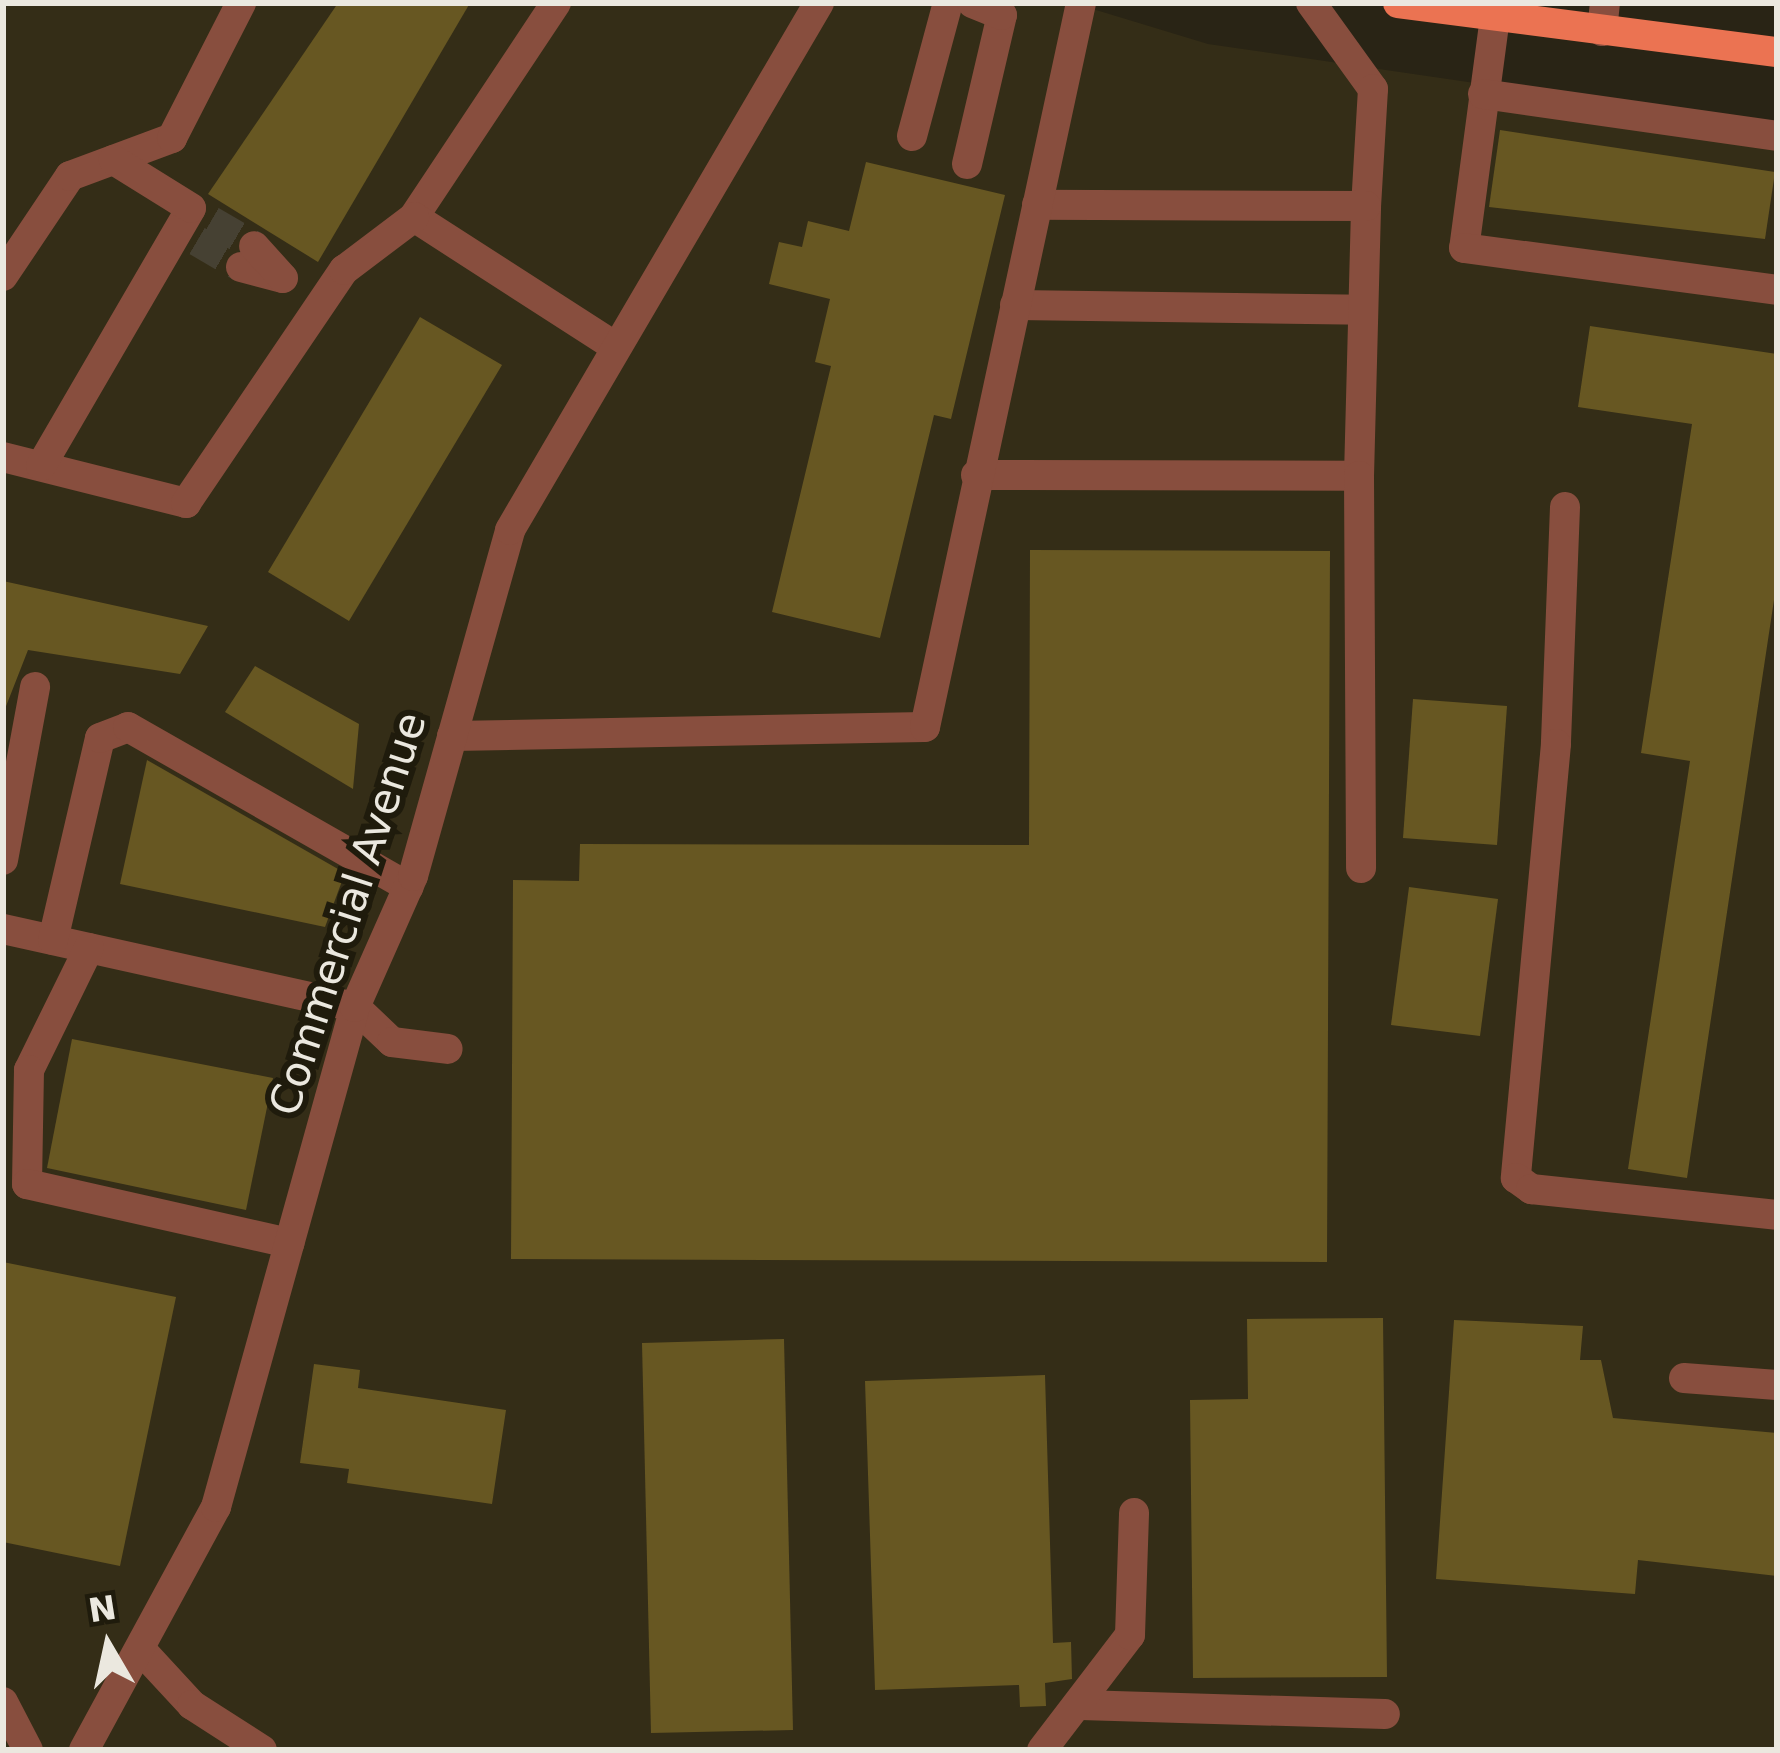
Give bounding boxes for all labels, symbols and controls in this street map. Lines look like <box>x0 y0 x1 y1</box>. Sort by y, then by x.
street label: Commercial Avenue <box>259 706 437 1122</box>
north arrow <box>48 1585 168 1705</box>
text: N <box>86 1588 119 1630</box>

